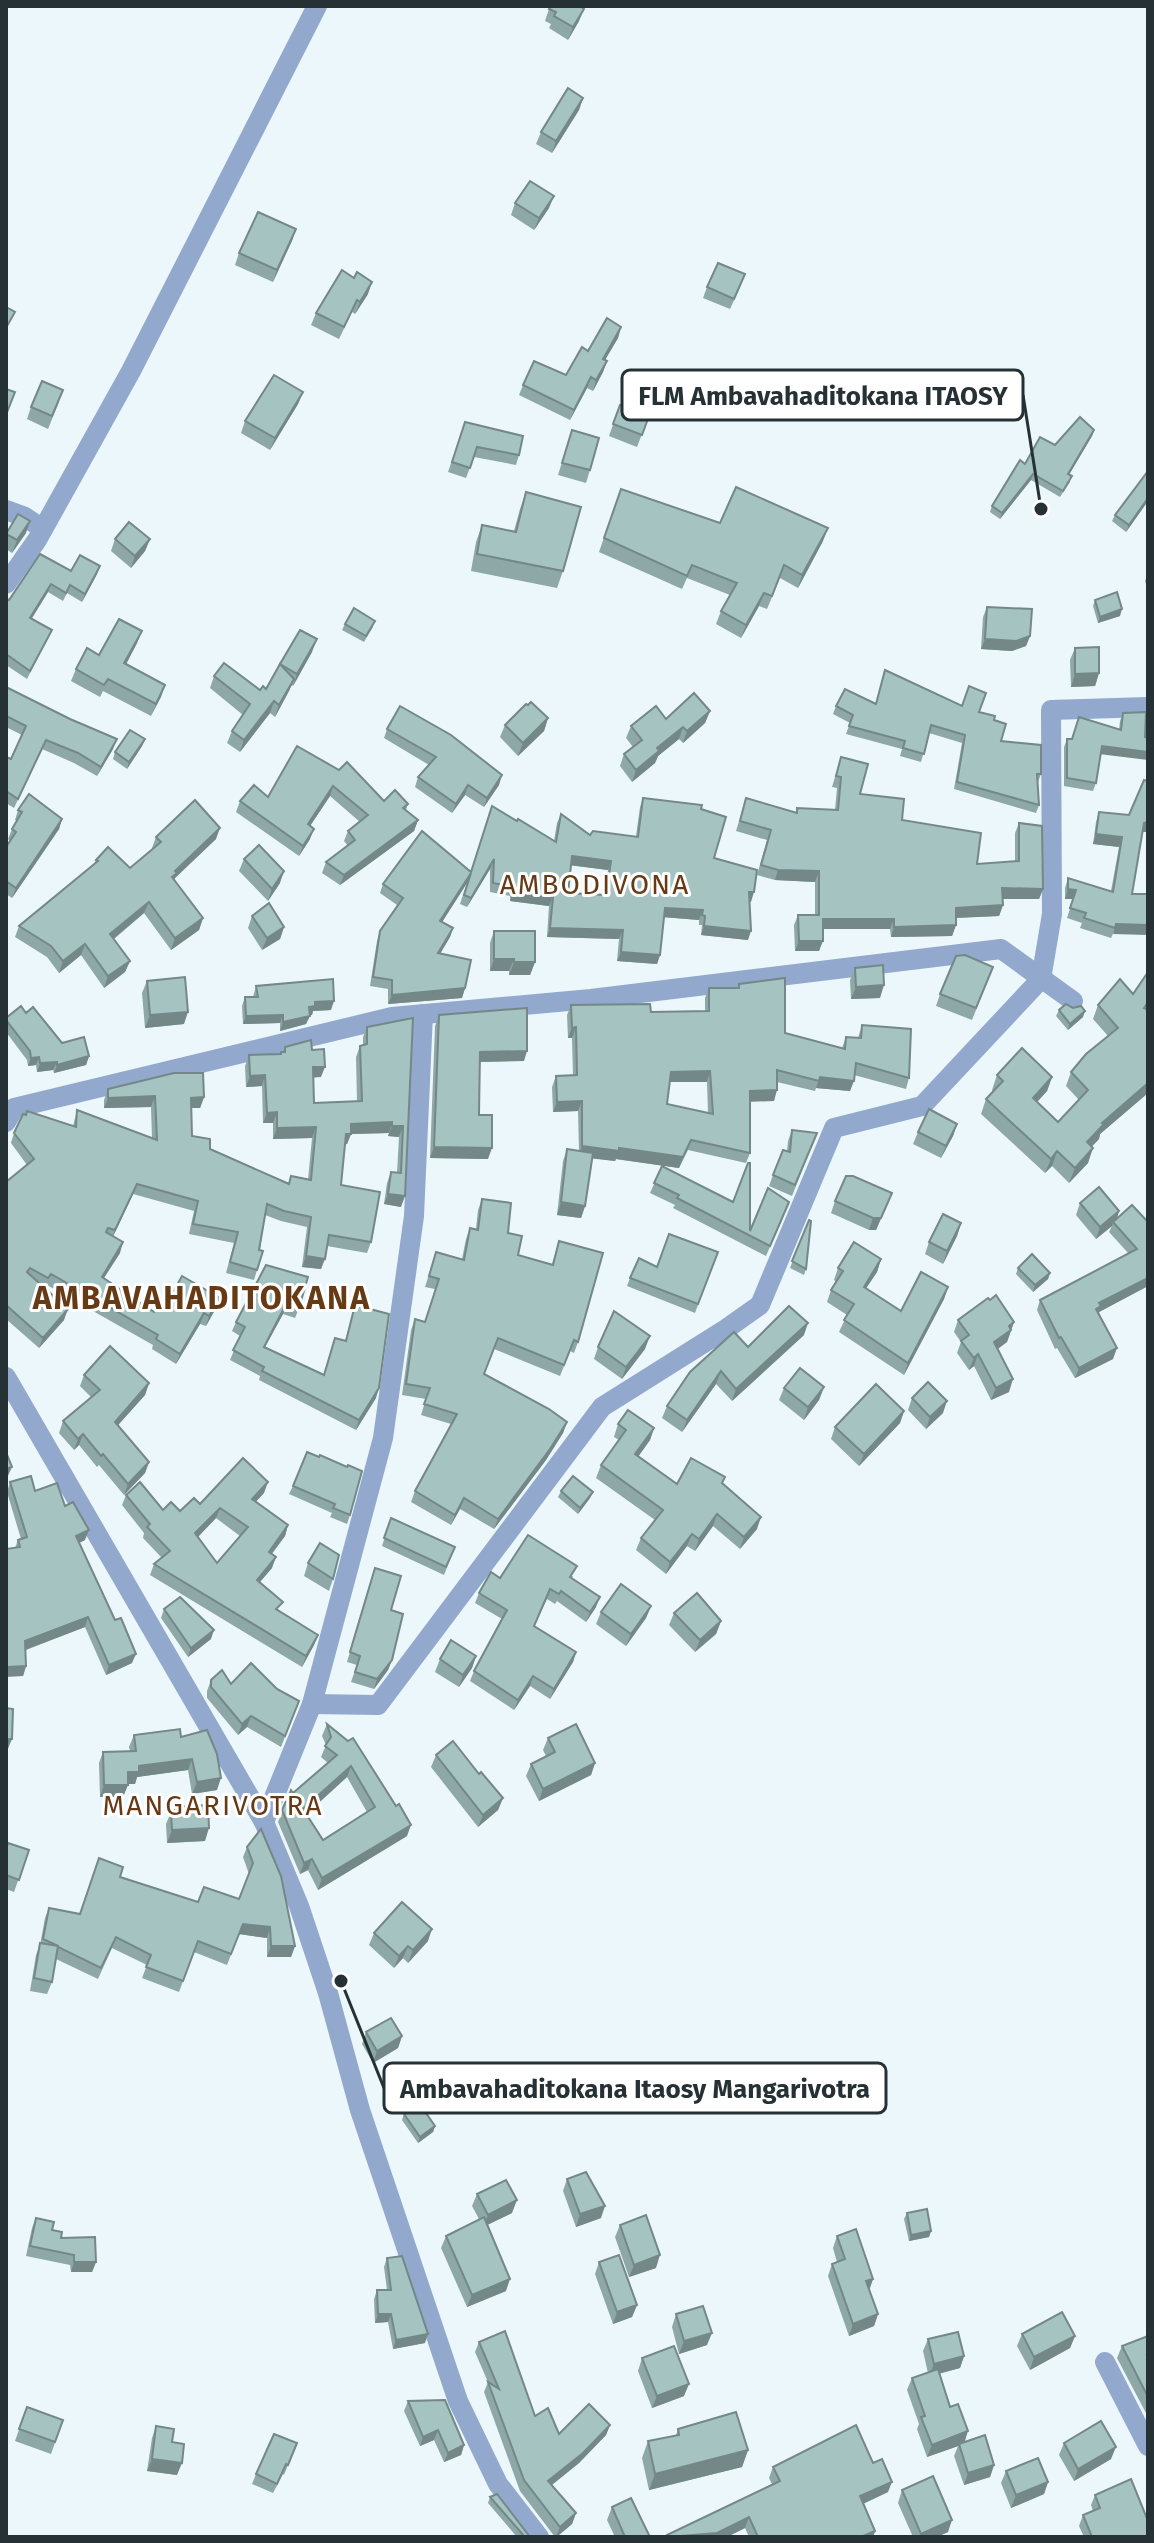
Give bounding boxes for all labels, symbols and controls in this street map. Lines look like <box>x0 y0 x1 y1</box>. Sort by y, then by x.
callout: FLM Ambavahaditokana ITAOSY <box>622 370 1023 420</box>
text: FLM Ambavahaditokana ITAOSY <box>638 381 1008 412</box>
district label: AMBODIVONA <box>500 868 690 901</box>
district label: AMBAVAHADITOKANA <box>32 1279 371 1317</box>
district label: MANGARIVOTRA <box>102 1789 324 1822</box>
callout: Ambavahaditokana Itaosy Mangarivotra <box>384 2063 886 2113</box>
text: Ambavahaditokana Itaosy Mangarivotra <box>399 2074 870 2105</box>

